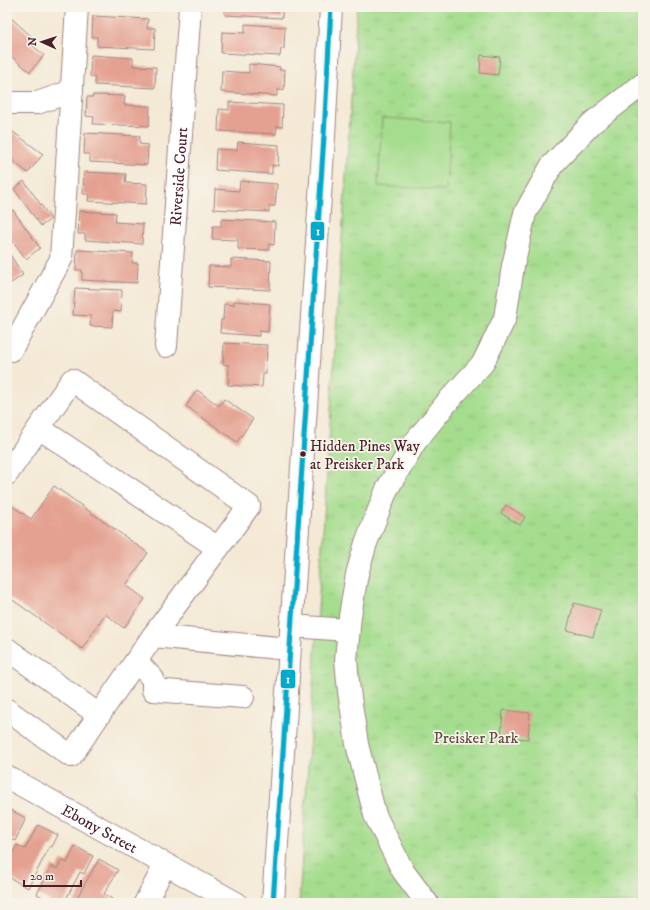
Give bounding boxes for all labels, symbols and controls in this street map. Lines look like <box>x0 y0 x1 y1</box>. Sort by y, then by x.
north arrow <box>22 22 62 62</box>
text: N <box>26 37 40 46</box>
street label: Riverside Court <box>166 126 192 227</box>
line badge: 1 <box>310 221 325 241</box>
text: 1 <box>316 225 320 239</box>
place label: Hidden Pines Way at Preisker Park <box>310 437 421 474</box>
marker: Hidden Pines Way at Preisker Park <box>298 449 308 459</box>
line badge: 1 <box>280 669 296 689</box>
text: 1 <box>286 673 290 687</box>
park label: Preisker Park <box>433 728 519 748</box>
street label: Ebony Street <box>58 800 141 858</box>
scale bar <box>24 862 81 888</box>
text: 20 m <box>30 869 54 884</box>

